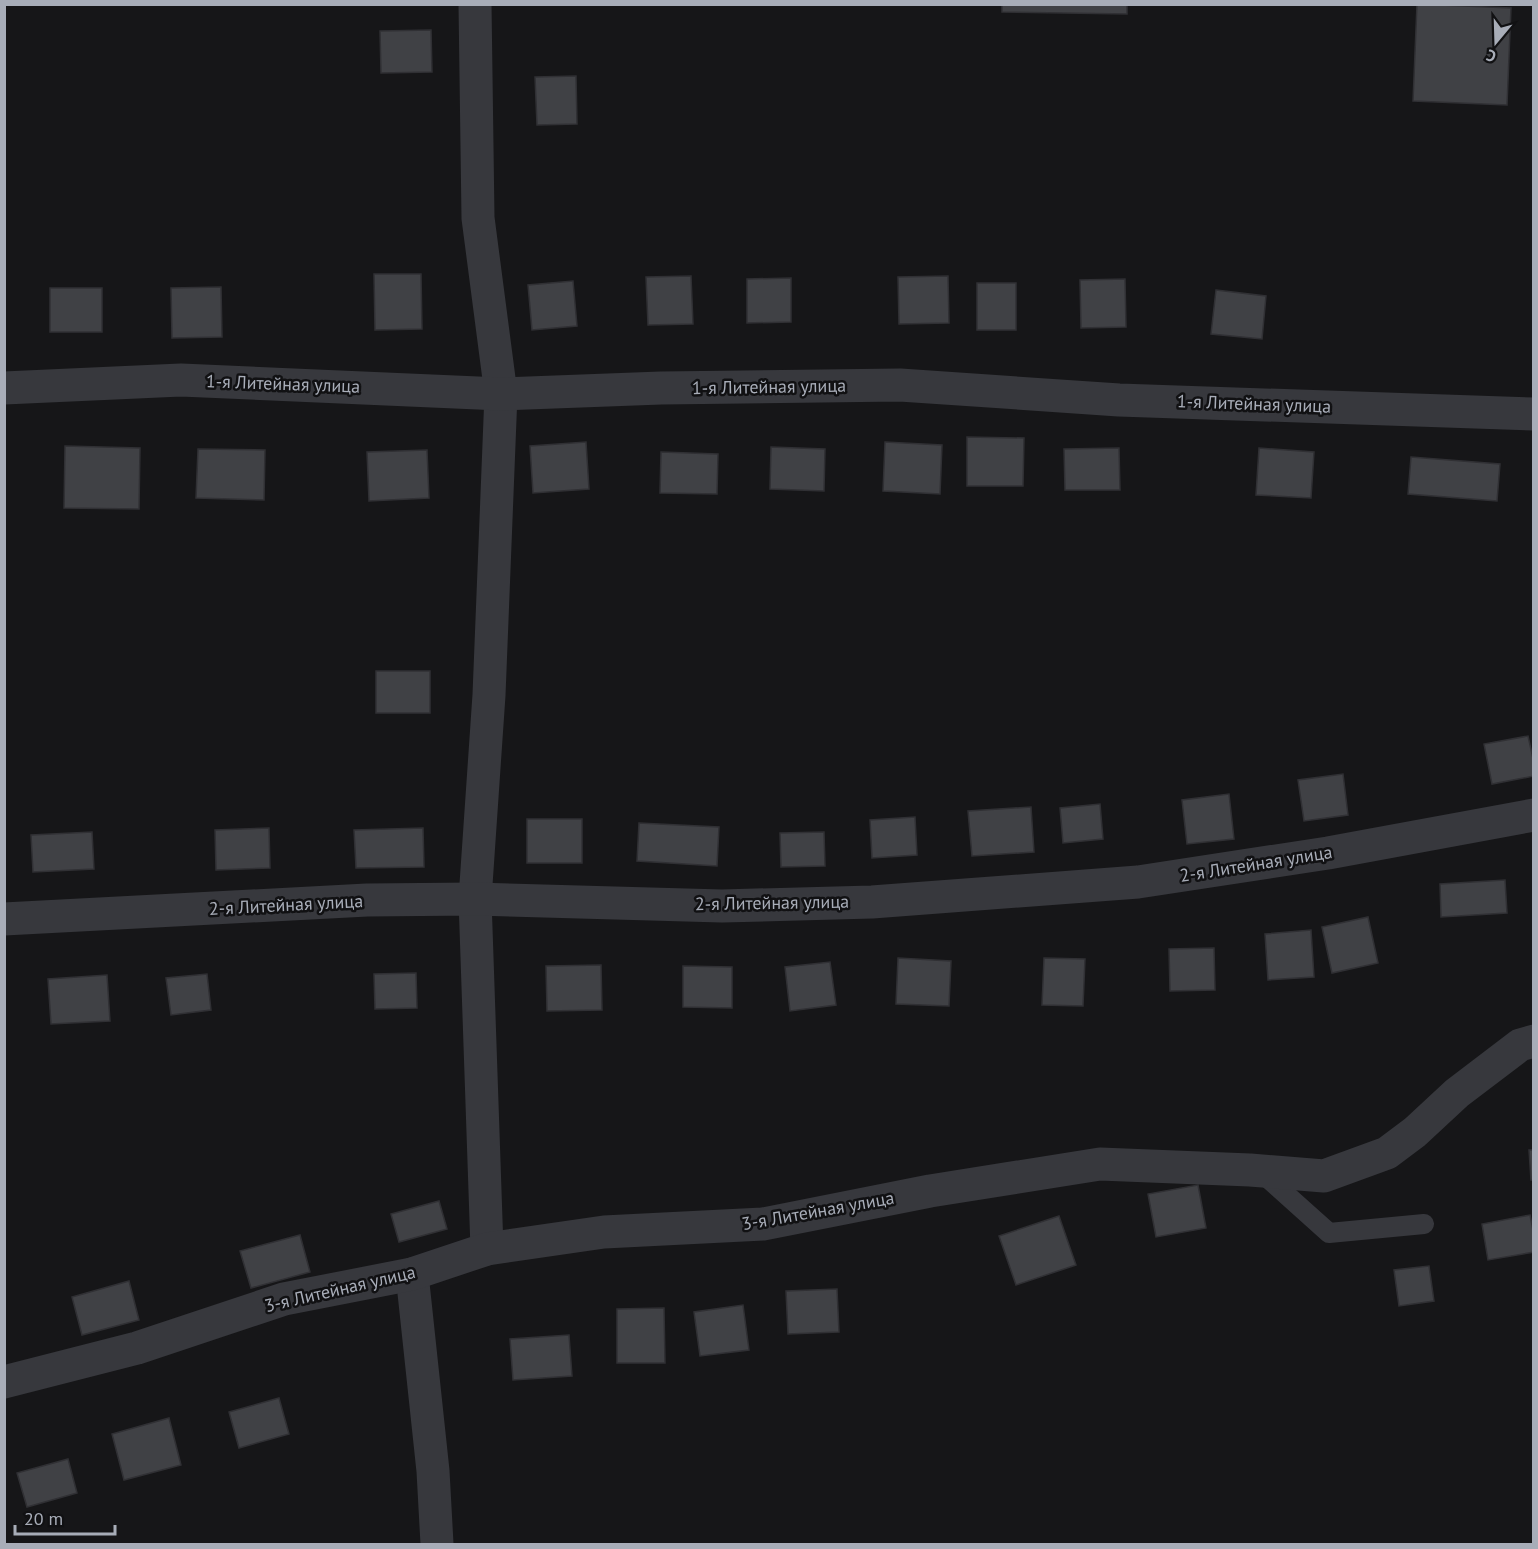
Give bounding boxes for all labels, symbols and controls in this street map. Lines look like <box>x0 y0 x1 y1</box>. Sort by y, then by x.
north arrow <box>1466 12 1526 72</box>
text: С <box>1484 45 1499 67</box>
street label: 1-я Литейная улица <box>206 369 360 398</box>
street label: 1-я Литейная улица <box>692 374 846 399</box>
street label: 1-я Литейная улица <box>1177 389 1331 418</box>
street label: 2-я Литейная улица <box>1178 840 1334 887</box>
street label: 2-я Литейная улица <box>208 889 364 920</box>
street label: 2-я Литейная улица <box>695 890 849 915</box>
street label: 3-я Литейная улица <box>740 1186 896 1235</box>
street label: 3-я Литейная улица <box>262 1260 418 1317</box>
scale bar <box>15 1498 116 1536</box>
text: 20 m <box>24 1507 63 1530</box>

